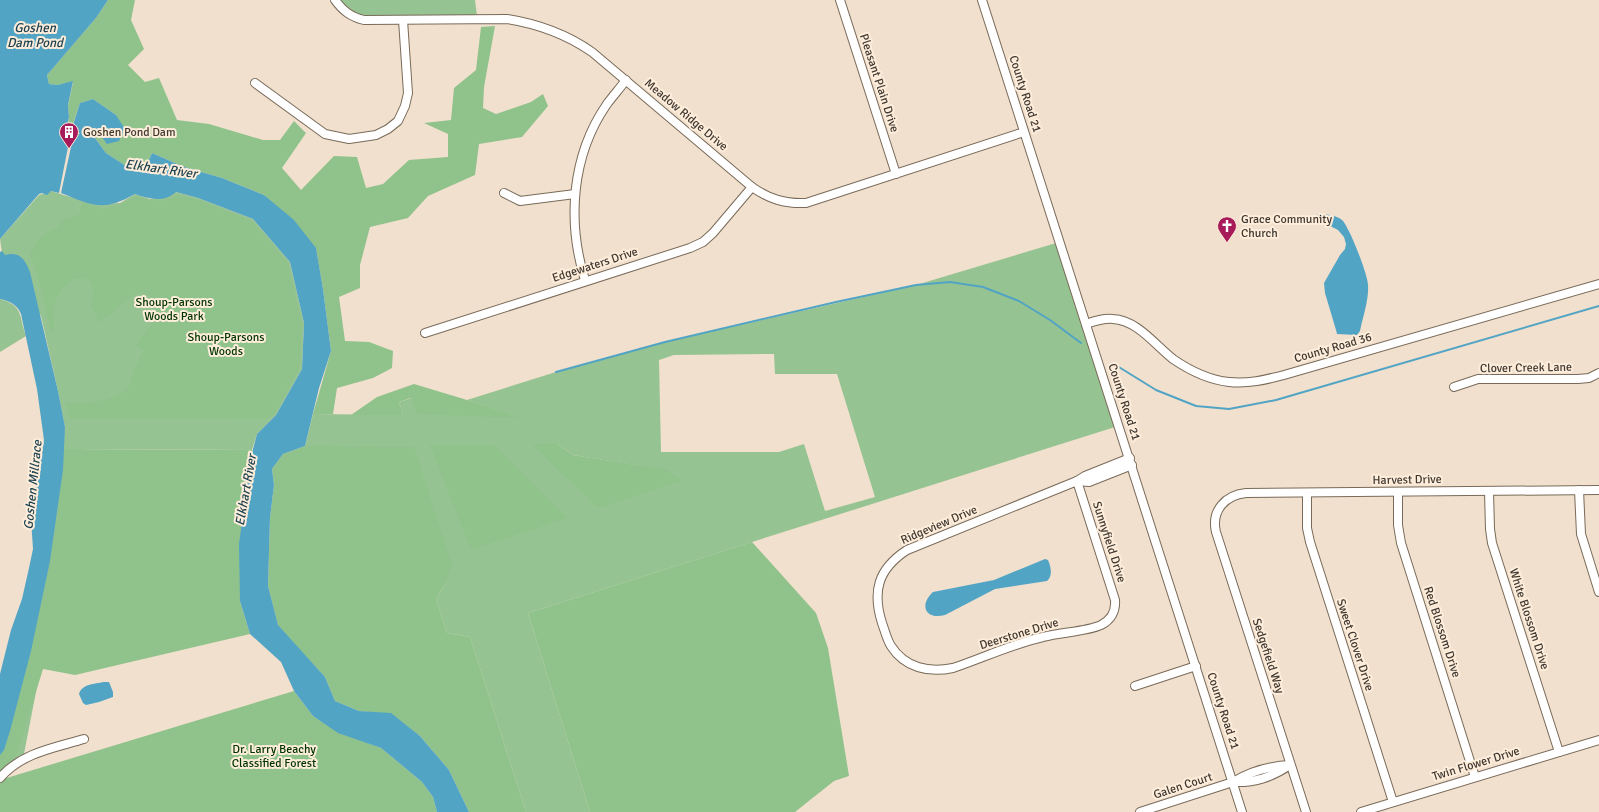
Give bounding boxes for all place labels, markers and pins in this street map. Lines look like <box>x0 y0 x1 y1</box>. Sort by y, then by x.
building icon: Goshen Pond Dam <box>58 121 80 149</box>
place label: Goshen Pond Dam <box>83 125 176 140</box>
place label: Grace Community Church <box>1241 212 1332 241</box>
church icon: Grace Community Church <box>1216 215 1238 243</box>

